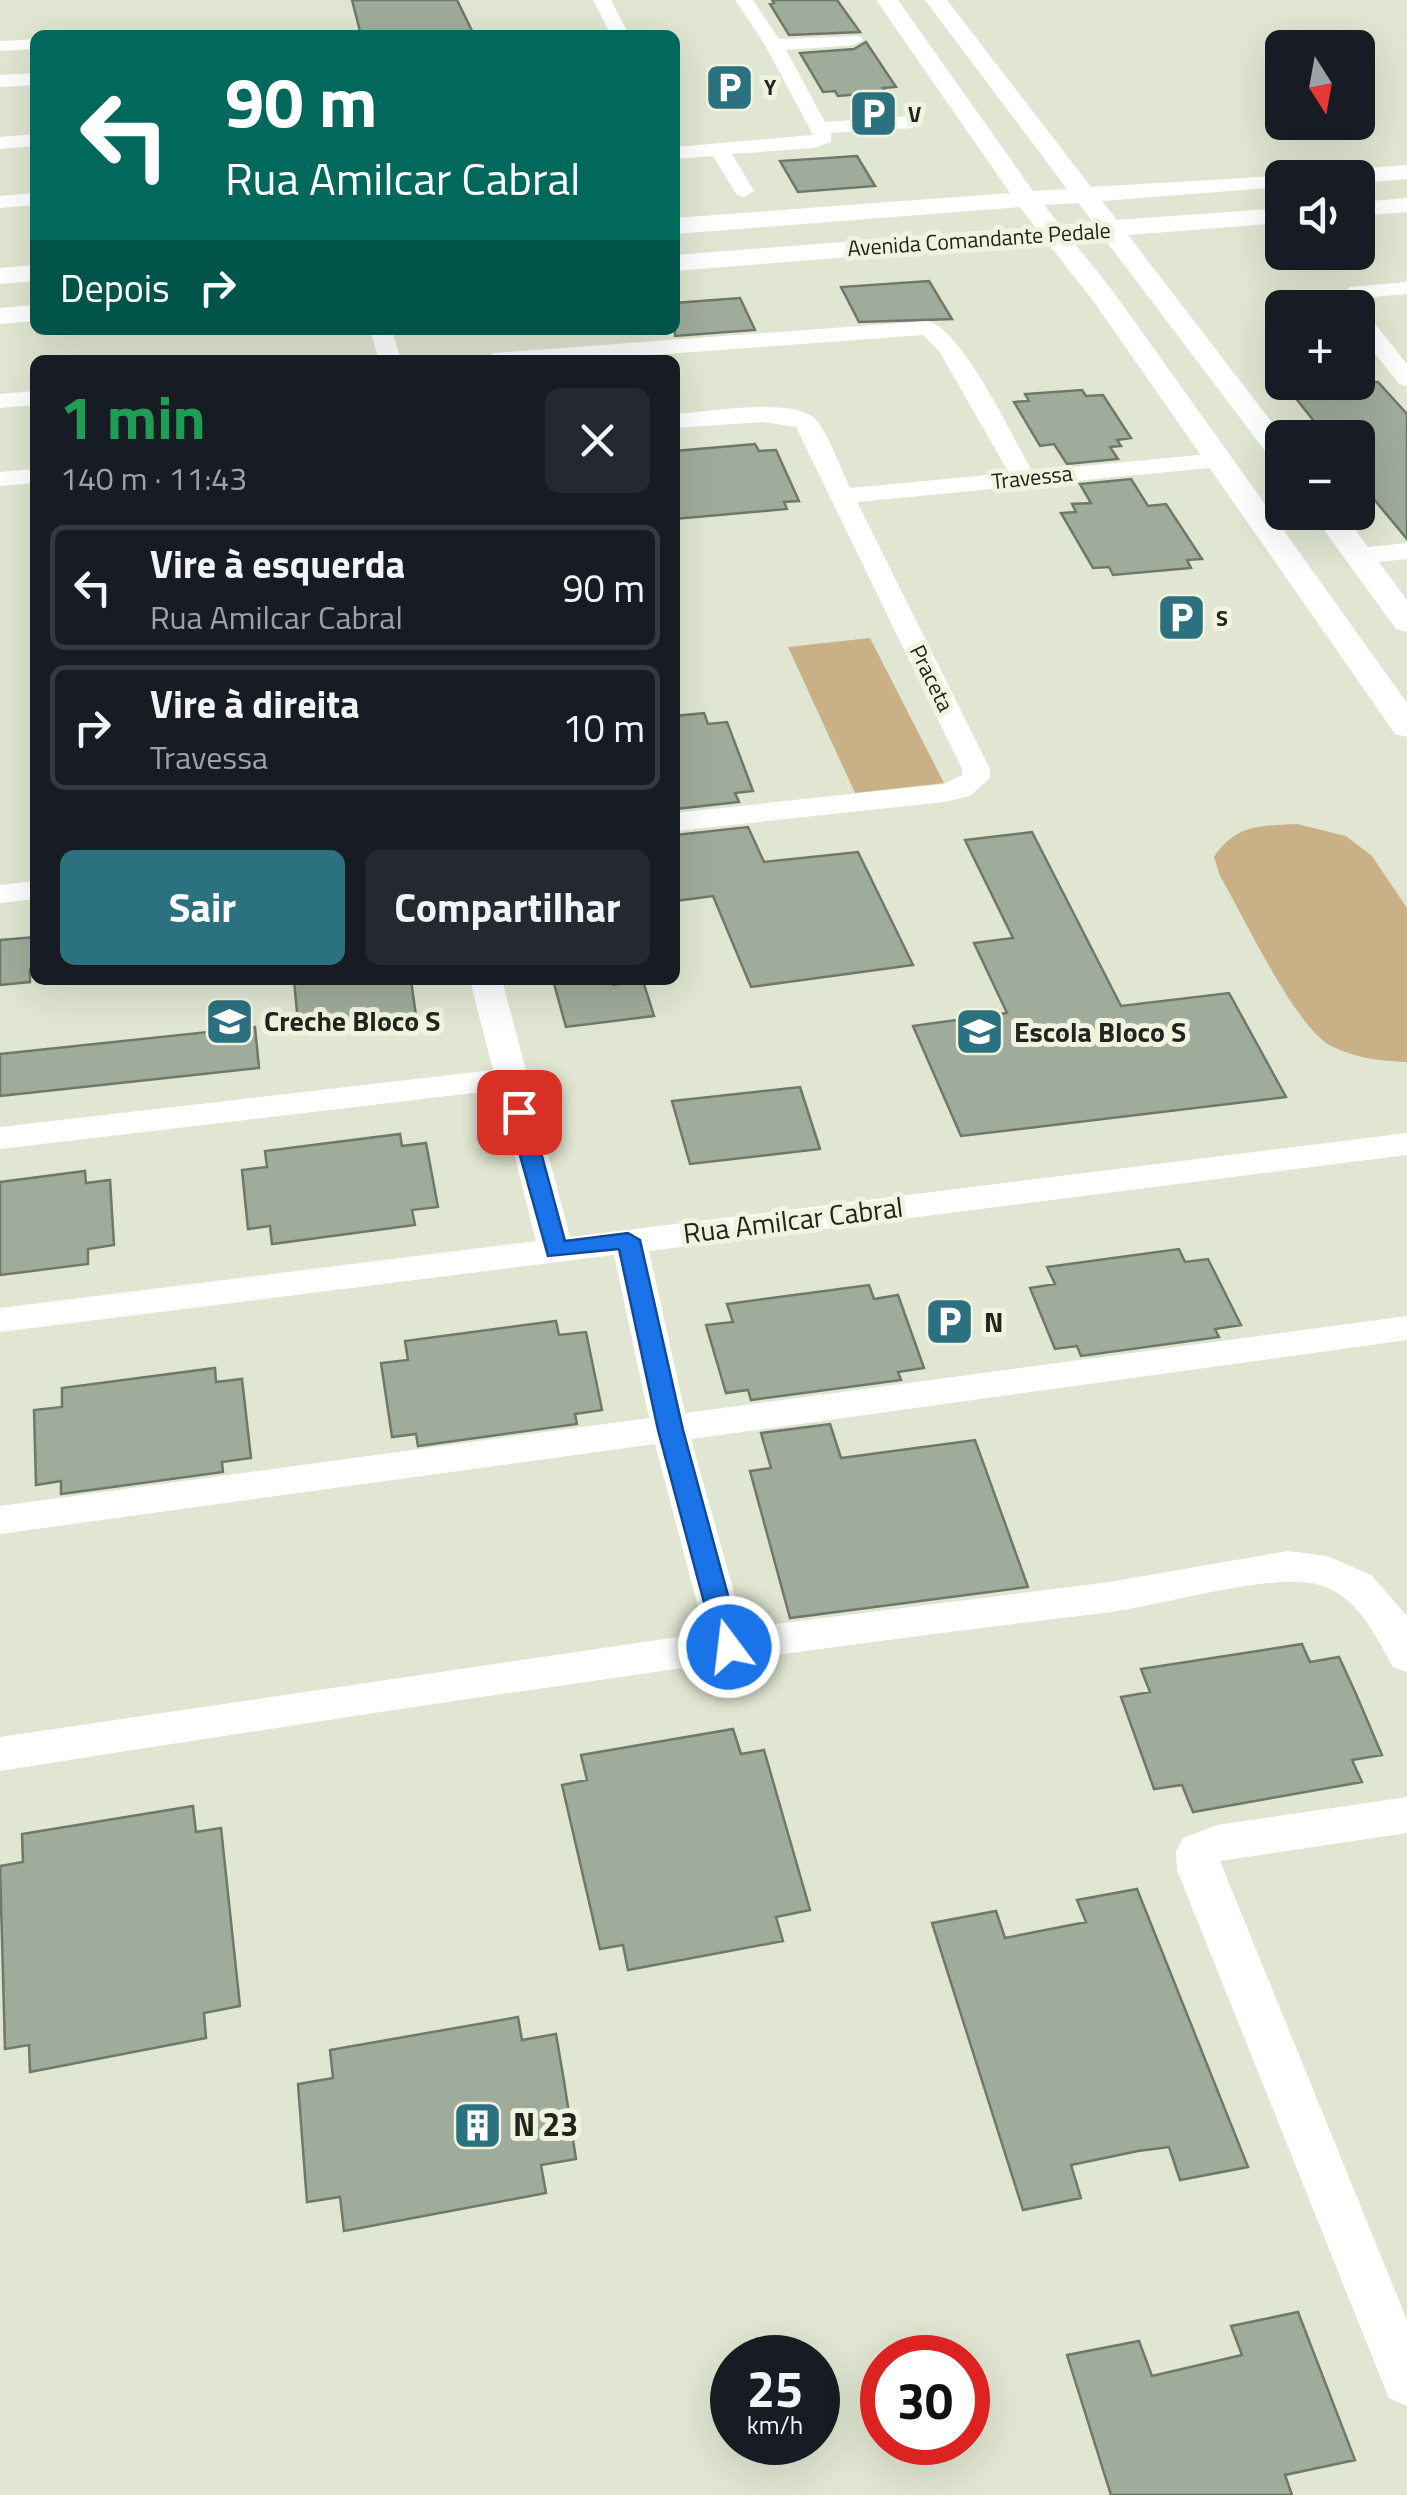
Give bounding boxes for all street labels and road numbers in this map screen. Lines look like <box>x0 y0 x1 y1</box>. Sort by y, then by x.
street label: Avenida Comandante Pedale <box>846 213 1112 265</box>
street label: Travessa <box>990 456 1074 498</box>
street label: Praceta <box>901 639 963 717</box>
street label: Rua Amilcar Cabral <box>681 1185 905 1254</box>

